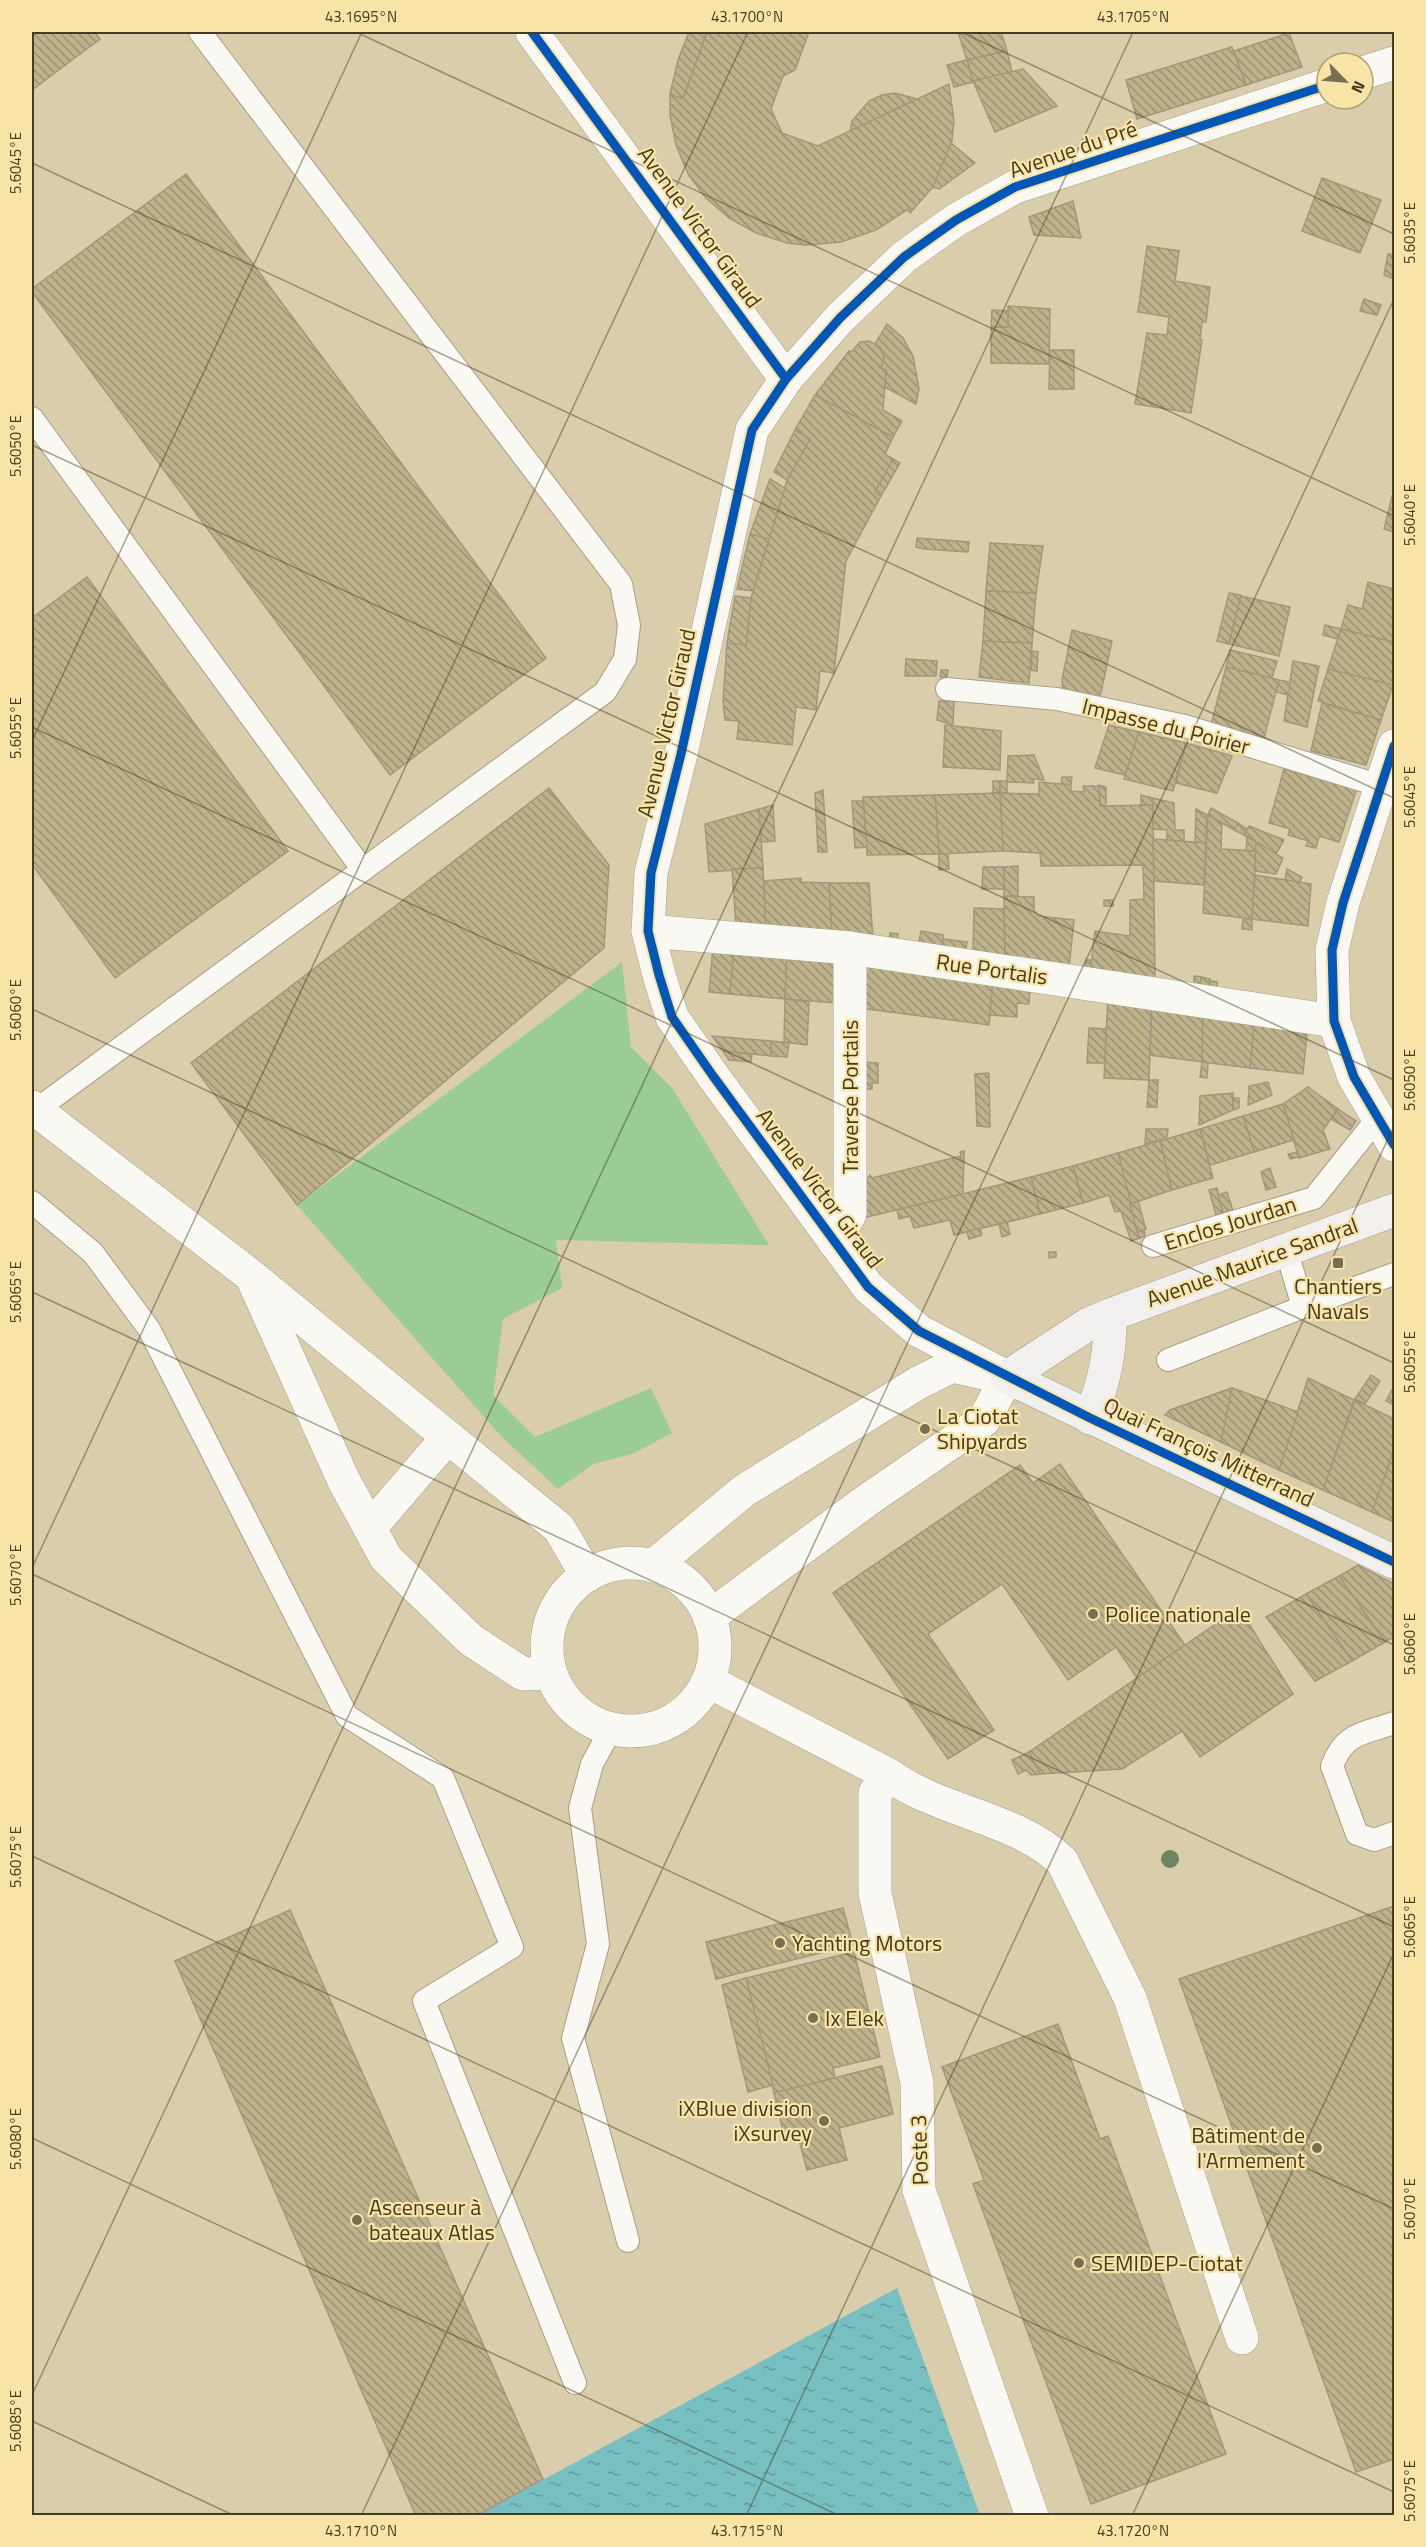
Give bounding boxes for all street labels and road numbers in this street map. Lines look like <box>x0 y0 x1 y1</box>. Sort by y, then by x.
street label: Avenue du Pré <box>1004 111 1142 187</box>
street label: Avenue Victor Giraud <box>630 139 770 315</box>
street label: Avenue Victor Giraud <box>628 625 704 821</box>
street label: Impasse du Poirier <box>1079 689 1254 763</box>
street label: Rue Portalis <box>934 944 1050 994</box>
street label: Traverse Portalis <box>833 1020 867 1174</box>
street label: Avenue Victor Giraud <box>748 1101 892 1275</box>
street label: Enclos Jourdan <box>1160 1187 1300 1259</box>
street label: Avenue Maurice Sandral <box>1142 1208 1362 1316</box>
street label: Quai François Mitterrand <box>1098 1388 1320 1516</box>
street label: Poste 3 <box>901 2114 937 2186</box>

